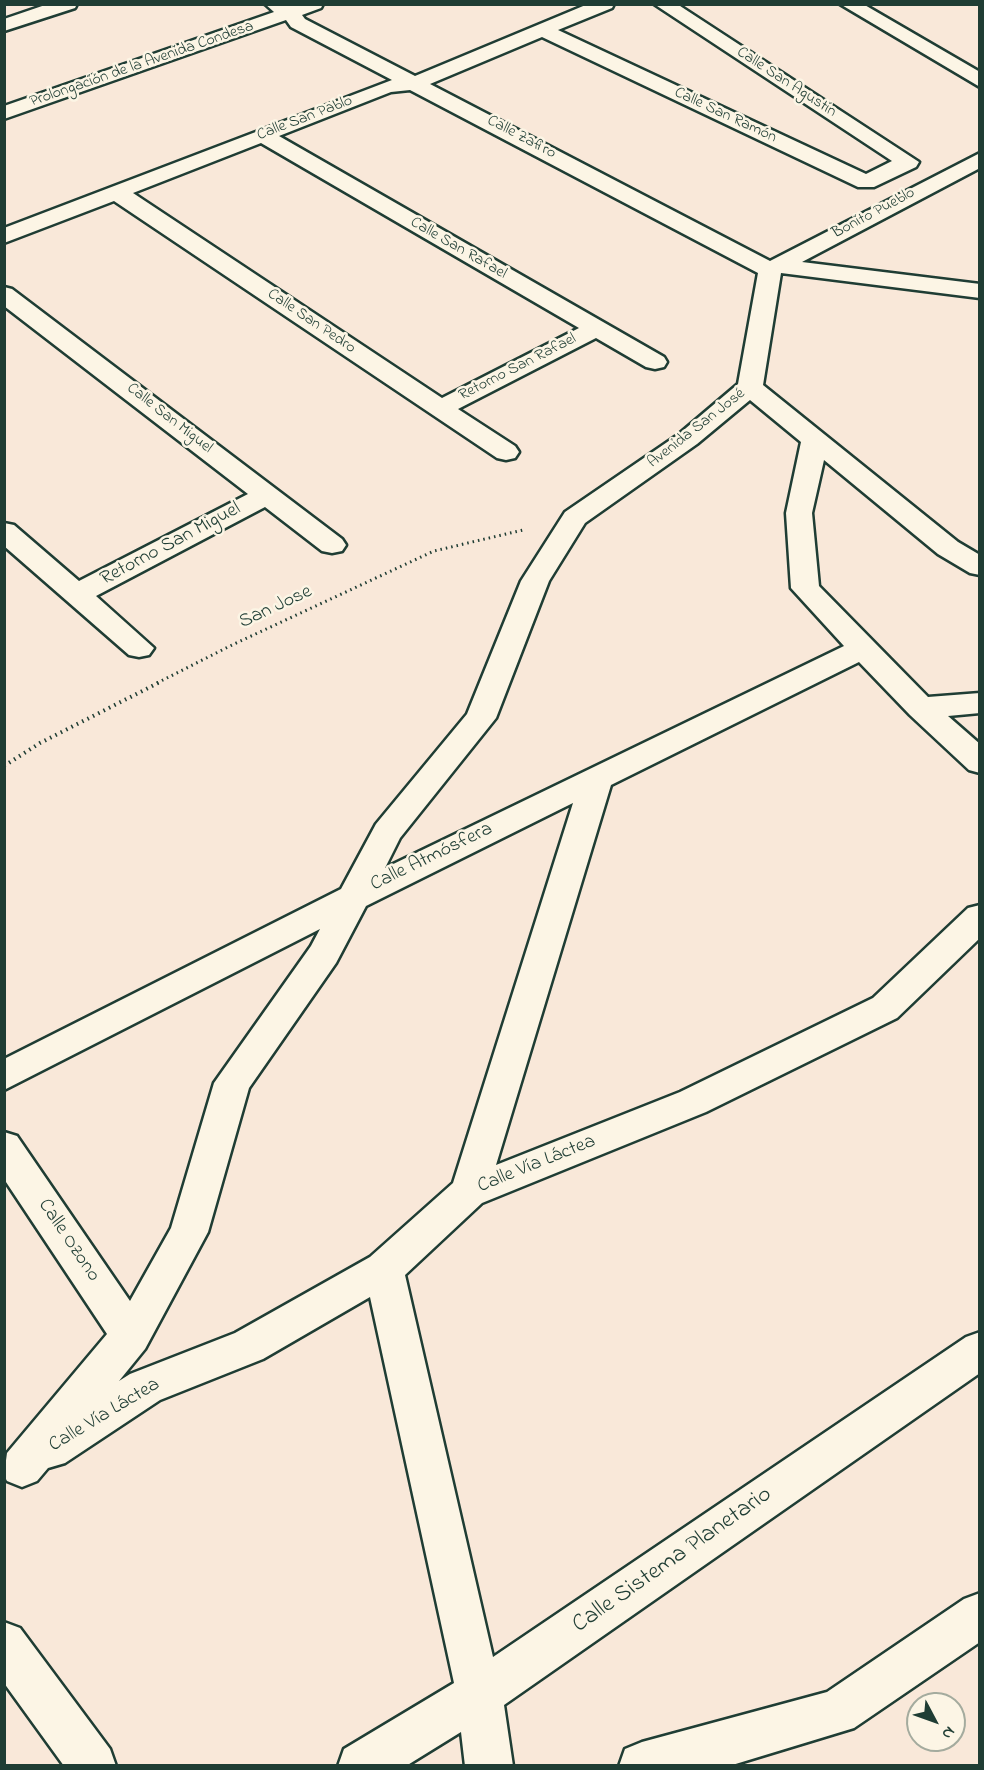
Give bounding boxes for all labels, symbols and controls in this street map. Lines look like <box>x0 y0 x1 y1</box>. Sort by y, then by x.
street label: Prolongación de la Avenida Condesa <box>28 18 256 112</box>
street label: Calle San Agustin <box>732 44 840 122</box>
street label: Calle San Ramón <box>671 84 779 148</box>
street label: Calle San Pablo <box>255 92 355 146</box>
street label: Calle Zafiro <box>483 112 559 164</box>
street label: Bonito Pueblo <box>829 184 919 244</box>
street label: Calle San Rafael <box>406 214 510 284</box>
street label: Calle San Pedro <box>263 285 359 359</box>
street label: Retorno San Rafael <box>456 330 580 406</box>
street label: Calle San Miguel <box>122 380 216 458</box>
street label: Avenida San José <box>644 385 750 473</box>
street label: Retorno San Miguel <box>97 498 245 592</box>
street label: San Jose <box>236 581 316 635</box>
street label: Calle Atmósfera <box>367 818 497 898</box>
street label: Calle Vía Láctea <box>474 1130 600 1200</box>
street label: Calle Ozono <box>32 1195 104 1287</box>
street label: Calle Vía Láctea <box>45 1373 165 1459</box>
street label: Calle Sistema Planetario <box>568 1481 778 1641</box>
north arrow <box>906 1692 966 1752</box>
text: N <box>935 1721 961 1744</box>

